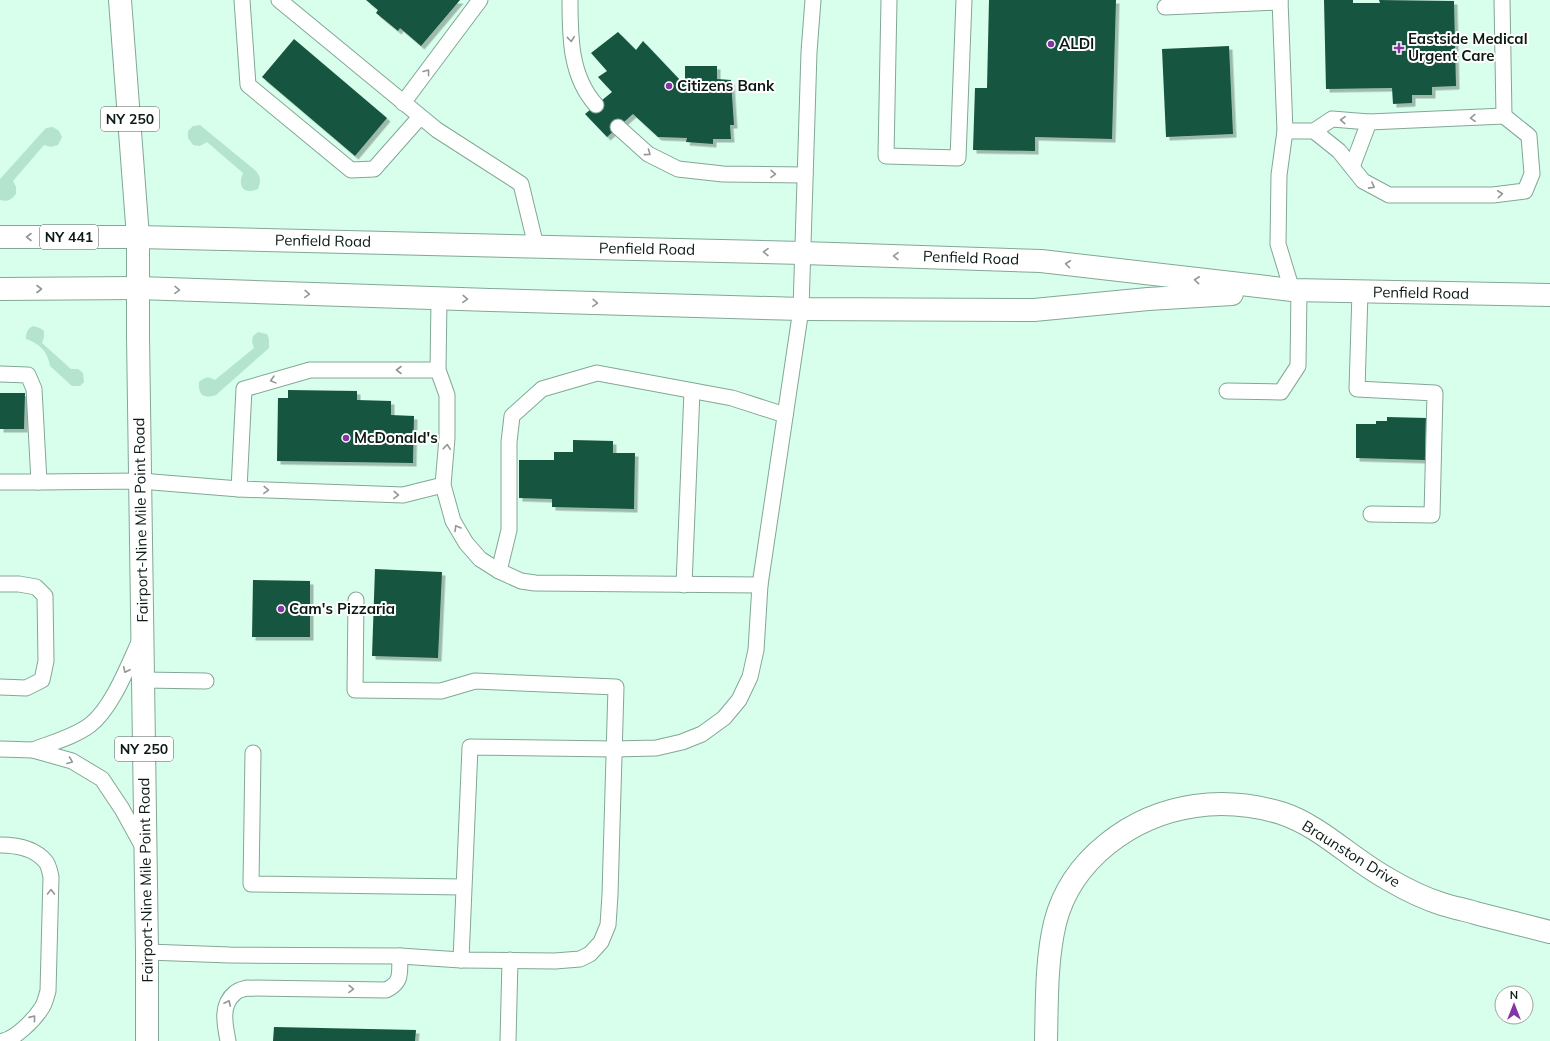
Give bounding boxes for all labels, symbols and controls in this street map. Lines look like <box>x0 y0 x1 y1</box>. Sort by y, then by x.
place label: Eastside Medical Urgent Care <box>1408 29 1528 65</box>
place label: ALDI <box>1059 34 1094 53</box>
one-way arrow <box>566 36 575 42</box>
marker: ALDI <box>1046 39 1056 49</box>
marker: Eastside Medical Urgent Care <box>1393 42 1405 54</box>
one-way arrow <box>422 69 429 76</box>
place label: Citizens Bank <box>677 76 775 95</box>
marker: Citizens Bank <box>664 81 674 91</box>
road number: NY 250 <box>101 107 159 131</box>
one-way arrow <box>1470 113 1476 122</box>
one-way arrow <box>1340 116 1346 124</box>
one-way arrow <box>643 148 650 155</box>
one-way arrow <box>770 170 776 178</box>
one-way arrow <box>1368 182 1376 189</box>
one-way arrow <box>1497 190 1503 199</box>
road number: NY 441 <box>40 225 98 249</box>
street label: Penfield Road <box>275 230 371 251</box>
one-way arrow <box>26 233 32 241</box>
street label: Penfield Road <box>599 238 695 259</box>
street label: Penfield Road <box>923 246 1020 269</box>
one-way arrow <box>763 248 769 256</box>
one-way arrow <box>893 252 899 260</box>
one-way arrow <box>1065 260 1071 269</box>
one-way arrow <box>1194 275 1200 284</box>
street label: Penfield Road <box>1373 282 1469 303</box>
one-way arrow <box>36 285 42 293</box>
one-way arrow <box>174 285 180 294</box>
one-way arrow <box>304 290 310 298</box>
one-way arrow <box>462 295 468 304</box>
one-way arrow <box>592 299 598 307</box>
one-way arrow <box>396 366 402 374</box>
one-way arrow <box>270 376 276 384</box>
street label: Fairport-Nine Mile Point Road <box>129 417 152 623</box>
place label: McDonald's <box>354 428 438 447</box>
marker: McDonald's <box>341 433 351 443</box>
one-way arrow <box>442 444 451 450</box>
one-way arrow <box>263 486 269 494</box>
one-way arrow <box>393 491 399 499</box>
one-way arrow <box>455 525 462 532</box>
place label: Cam's Pizzaria <box>289 599 395 618</box>
marker: Cam's Pizzaria <box>276 604 286 614</box>
one-way arrow <box>123 666 131 674</box>
road number: NY 250 <box>115 737 173 761</box>
one-way arrow <box>67 756 74 764</box>
street label: Fairport-Nine Mile Point Road <box>134 777 157 983</box>
street label: Braunston Drive <box>1299 816 1404 891</box>
one-way arrow <box>46 889 55 895</box>
one-way arrow <box>348 985 354 994</box>
north arrow <box>1494 985 1534 1025</box>
text: N <box>1510 988 1518 1002</box>
one-way arrow <box>223 1000 231 1007</box>
one-way arrow <box>29 1016 36 1023</box>

